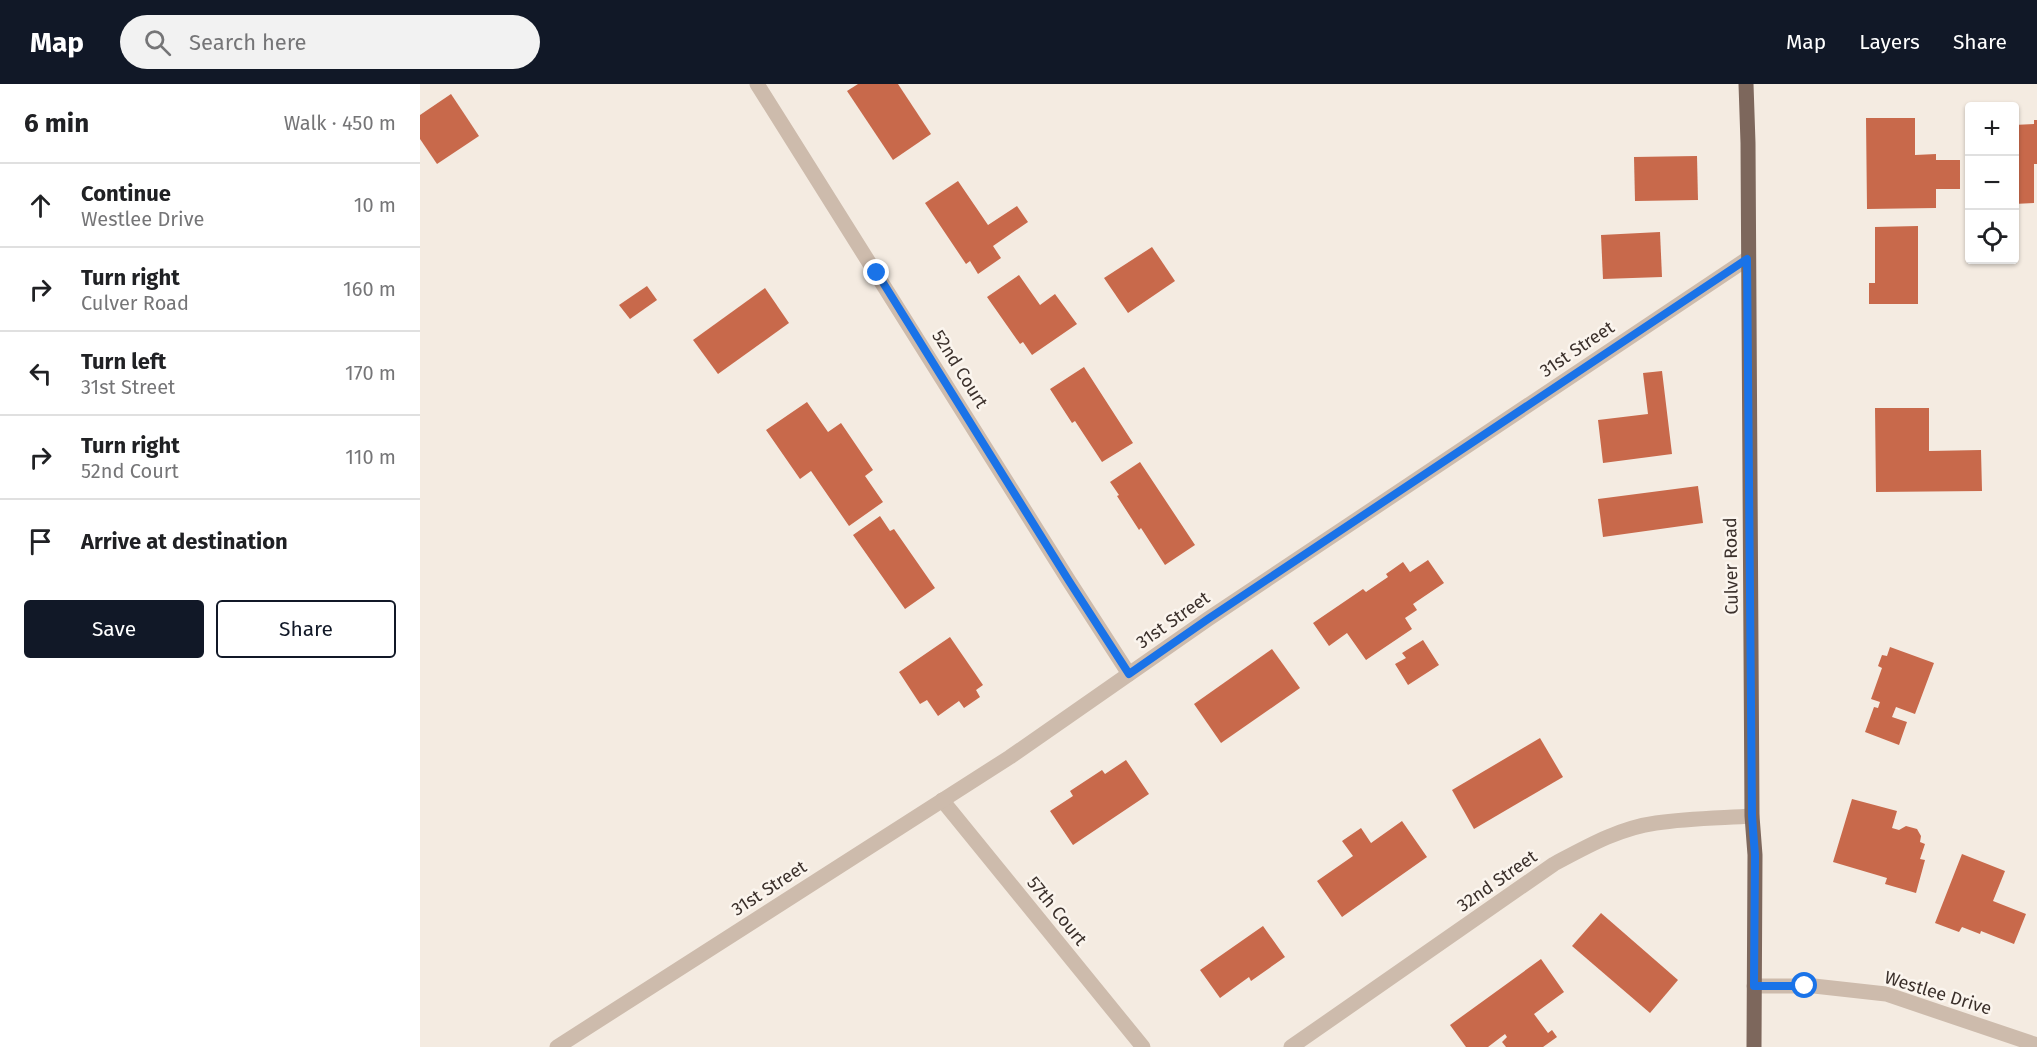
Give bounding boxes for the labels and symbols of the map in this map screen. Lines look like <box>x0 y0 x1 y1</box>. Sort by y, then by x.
route end <box>863 259 889 285</box>
street label: 31st Street <box>1536 316 1619 382</box>
street label: 52nd Court <box>927 326 993 413</box>
street label: Culver Road <box>1719 517 1743 615</box>
street label: 31st Street <box>1132 586 1214 653</box>
street label: 32nd Street <box>1453 845 1542 917</box>
street label: 31st Street <box>727 855 811 920</box>
street label: 57th Court <box>1022 872 1092 950</box>
street label: Westlee Drive <box>1882 966 1994 1020</box>
route start <box>1791 972 1817 998</box>

